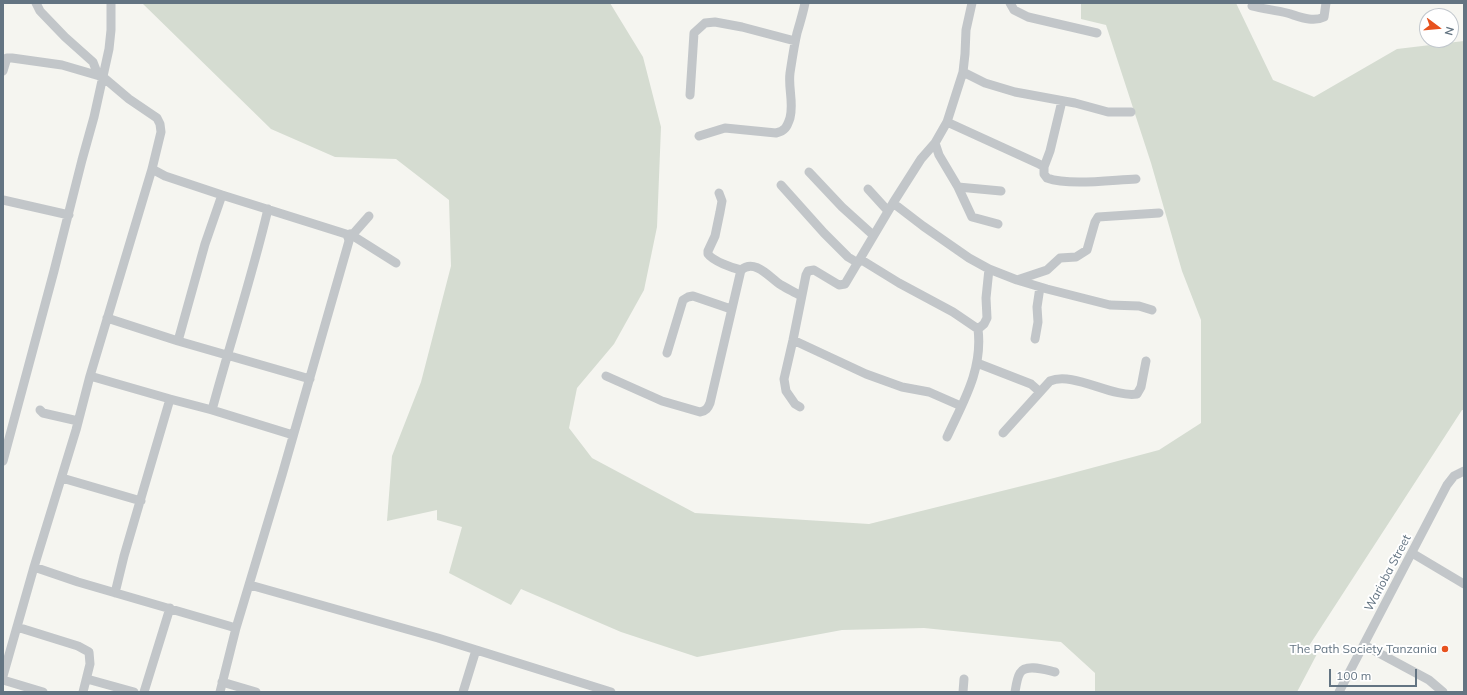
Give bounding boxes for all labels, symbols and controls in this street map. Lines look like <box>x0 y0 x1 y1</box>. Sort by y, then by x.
north arrow <box>1419 8 1459 48</box>
text: N <box>1442 25 1457 37</box>
street label: Warioba Street <box>1362 532 1414 614</box>
place label: The Path Society Tanzania <box>1290 642 1437 656</box>
marker: The Path Society Tanzania <box>1440 644 1450 654</box>
scale bar <box>1331 661 1419 687</box>
text: 100 m <box>1336 668 1371 683</box>

